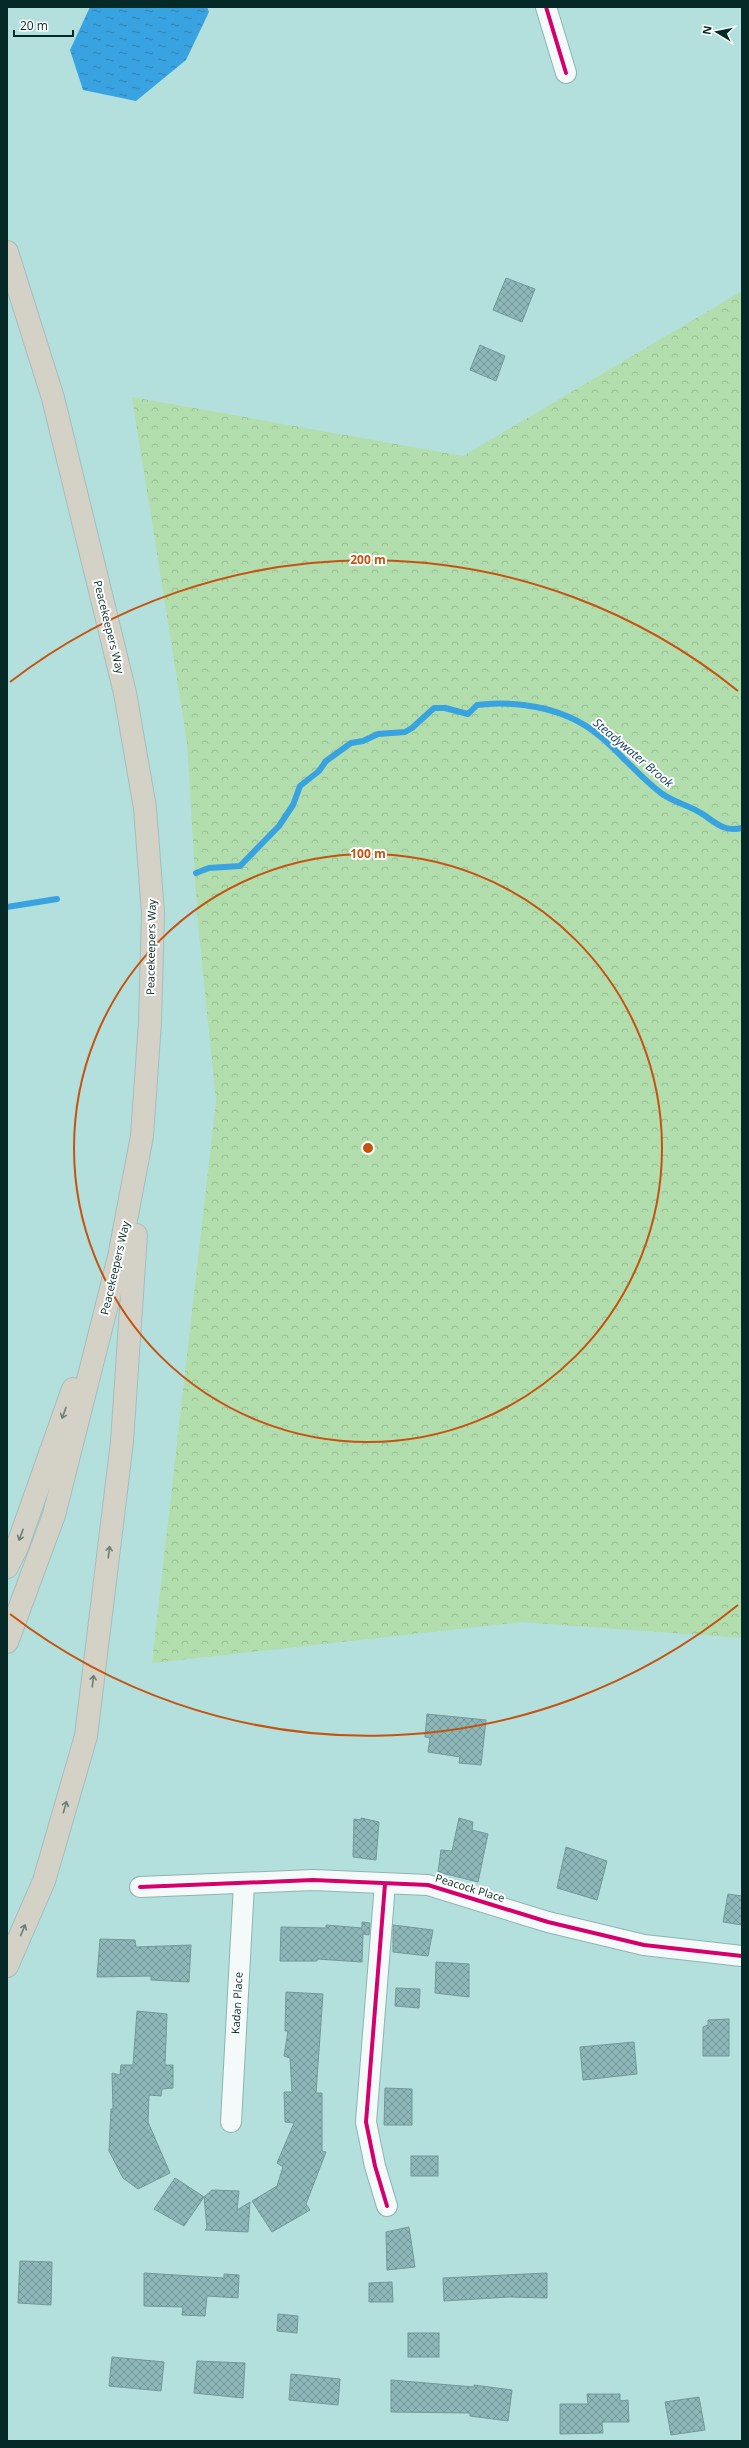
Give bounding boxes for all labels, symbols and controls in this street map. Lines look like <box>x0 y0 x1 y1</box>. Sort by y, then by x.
scale bar <box>14 12 73 38</box>
north arrow <box>697 12 737 52</box>
text: 20 m <box>20 17 48 34</box>
text: N <box>698 24 715 36</box>
text: 200 m <box>350 551 386 568</box>
street label: Peacekeepers Way <box>91 579 128 676</box>
water label: Steadywater Brook <box>590 714 678 792</box>
text: 100 m <box>350 845 386 862</box>
street label: Peacekeepers Way <box>142 899 159 995</box>
centre of rings <box>361 1141 375 1155</box>
street label: Peacekeepers Way <box>96 1219 133 1316</box>
one-way arrow <box>60 1407 68 1419</box>
one-way arrow <box>16 1529 24 1541</box>
one-way arrow <box>105 1546 112 1559</box>
one-way arrow <box>89 1675 97 1688</box>
one-way arrow <box>62 1801 69 1814</box>
street label: Peacock Place <box>434 1870 507 1905</box>
one-way arrow <box>19 1924 27 1936</box>
street label: Kadan Place <box>227 1971 246 2034</box>

